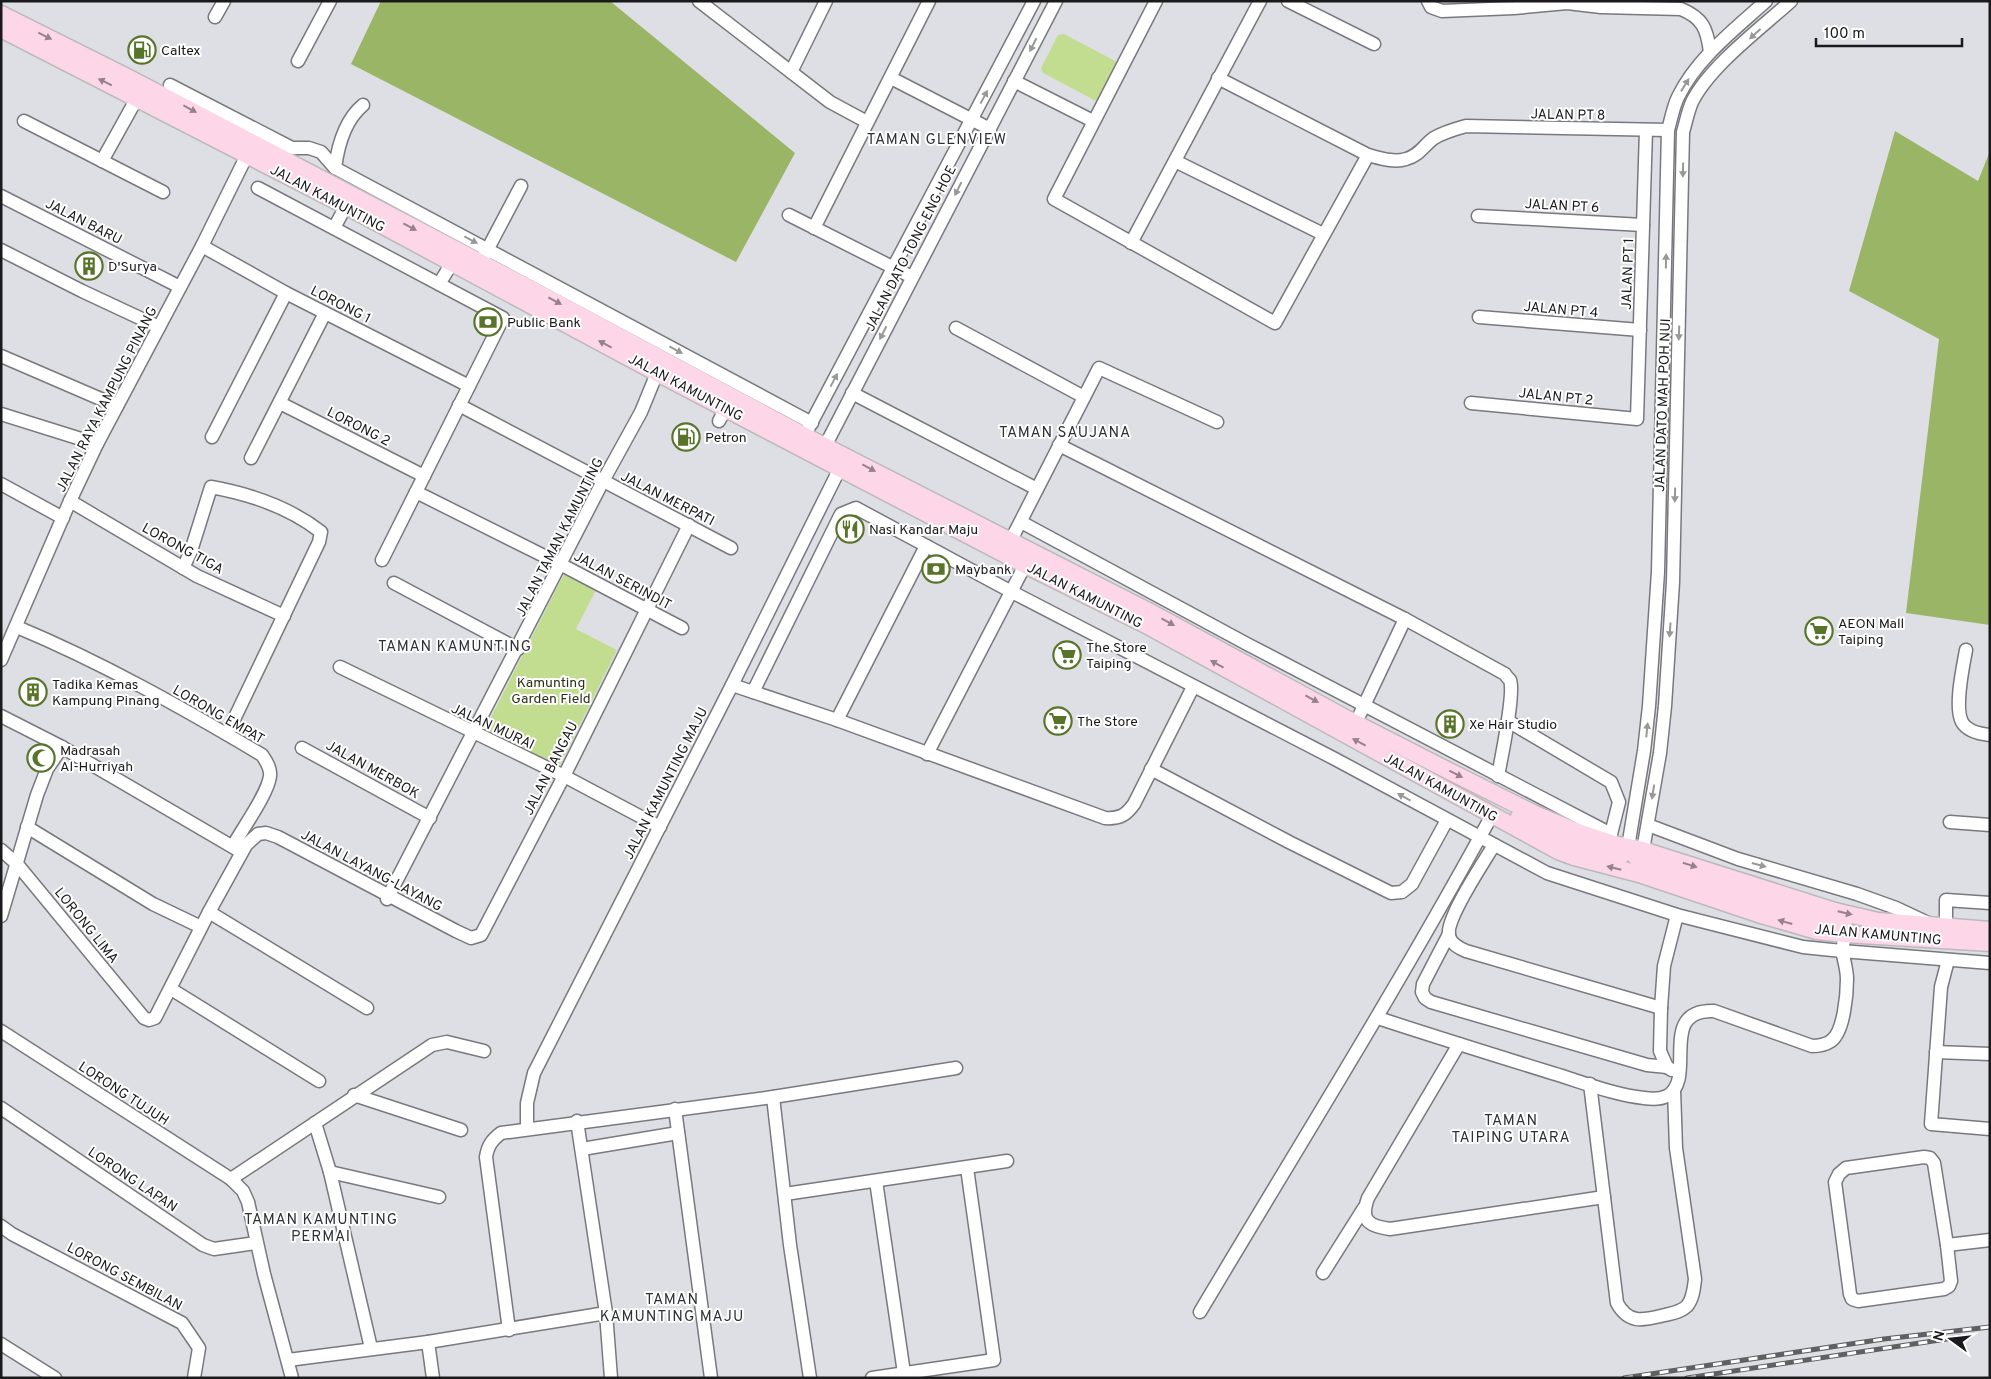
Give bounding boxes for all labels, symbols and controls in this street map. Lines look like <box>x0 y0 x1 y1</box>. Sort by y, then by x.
scale bar <box>1816 15 1962 47</box>
text: 100 m <box>1824 25 1865 44</box>
one-way arrow <box>1749 28 1761 40</box>
one-way arrow <box>37 32 52 40</box>
fuel station icon: Caltex <box>127 35 157 65</box>
one-way arrow <box>1029 37 1037 52</box>
place label: Caltex <box>161 43 201 60</box>
one-way arrow <box>97 78 112 86</box>
one-way arrow <box>1681 78 1690 91</box>
one-way arrow <box>980 89 988 104</box>
one-way arrow <box>182 105 197 113</box>
street label: JALAN PT 8 <box>1530 106 1606 125</box>
district label: TAMAN GLENVIEW <box>867 131 1007 150</box>
street label: JALAN KAMUNTING <box>267 162 388 237</box>
street label: JALAN DATO TONG ENG HOE <box>862 163 961 335</box>
one-way arrow <box>1679 163 1687 179</box>
one-way arrow <box>954 181 962 196</box>
street label: JALAN BARU <box>42 196 124 249</box>
street label: JALAN PT 6 <box>1524 196 1600 217</box>
one-way arrow <box>403 223 418 231</box>
one-way arrow <box>463 236 478 244</box>
street label: JALAN PT 1 <box>1619 238 1638 310</box>
building icon: D'Surya <box>74 251 104 281</box>
one-way arrow <box>1662 253 1670 269</box>
place label: D'Surya <box>108 259 157 276</box>
street label: LORONG 1 <box>307 283 373 328</box>
one-way arrow <box>548 297 561 306</box>
street label: JALAN PT 4 <box>1523 299 1599 322</box>
street label: JALAN RAYA KAMPUNG PINANG <box>53 304 162 495</box>
bank icon: Public Bank <box>473 307 503 337</box>
place label: Public Bank <box>507 315 581 332</box>
street label: JALAN DATO MAH POH NUI <box>1652 318 1675 492</box>
one-way arrow <box>1675 325 1683 341</box>
one-way arrow <box>879 326 887 340</box>
one-way arrow <box>598 340 611 349</box>
one-way arrow <box>668 346 683 354</box>
street label: JALAN KAMUNTING <box>625 351 746 426</box>
one-way arrow <box>830 372 838 387</box>
street label: JALAN PT 2 <box>1518 385 1594 410</box>
street label: LORONG 2 <box>324 404 393 451</box>
fuel station icon: Petron <box>671 422 701 452</box>
district label: TAMAN SAUJANA <box>999 424 1131 443</box>
place label: Petron <box>705 430 747 447</box>
street label: JALAN TAMAN KAMUNTING <box>513 455 608 620</box>
one-way arrow <box>862 463 875 472</box>
street label: JALAN MERPATI <box>618 468 717 530</box>
one-way arrow <box>1671 488 1679 504</box>
restaurant icon: Nasi Kandar Maju <box>835 514 865 544</box>
street label: LORONG TIGA <box>139 520 226 579</box>
place label: Nasi Kandar Maju <box>869 522 978 539</box>
street label: JALAN SERINDIT <box>571 548 674 614</box>
bank icon: Maybank <box>921 554 951 584</box>
street label: JALAN KAMUNTING <box>1024 560 1145 633</box>
place label: Maybank <box>955 562 1012 579</box>
supermarket icon: AEON Mall Taiping <box>1804 616 1834 646</box>
place label: AEON Mall Taiping <box>1838 616 1904 649</box>
one-way arrow <box>1161 618 1176 626</box>
one-way arrow <box>1665 623 1673 639</box>
district label: TAMAN KAMUNTING <box>378 638 532 657</box>
supermarket icon: The Store Taiping <box>1052 640 1082 670</box>
place label: The Store Taiping <box>1086 640 1147 673</box>
one-way arrow <box>1210 659 1224 668</box>
park label: Kamunting Garden Field <box>511 675 591 708</box>
building icon: Tadika Kemas Kampung Pinang <box>18 677 48 707</box>
place label: Tadika Kemas Kampung Pinang <box>52 677 160 710</box>
street label: LORONG EMPAT <box>169 682 267 748</box>
one-way arrow <box>1304 695 1319 703</box>
street label: JALAN MURAI <box>448 701 537 754</box>
street label: JALAN KAMUNTING MAJU <box>620 705 712 863</box>
supermarket icon: The Store <box>1043 706 1073 736</box>
building icon: Xe Hair Studio <box>1435 709 1465 739</box>
place label: The Store <box>1077 714 1138 731</box>
place label: Xe Hair Studio <box>1469 717 1557 734</box>
street label: JALAN BANGAU <box>520 719 582 818</box>
one-way arrow <box>1643 722 1651 738</box>
one-way arrow <box>1353 737 1366 746</box>
street label: JALAN MERBOK <box>323 738 422 803</box>
mosque icon: Madrasah Al-Hurriyah <box>26 743 56 773</box>
place label: Madrasah Al-Hurriyah <box>60 743 133 776</box>
street label: JALAN KAMUNTING <box>1380 750 1500 827</box>
one-way arrow <box>1449 770 1463 778</box>
one-way arrow <box>1649 784 1657 800</box>
one-way arrow <box>1396 793 1411 801</box>
street label: JALAN LAYANG-LAYANG <box>298 827 445 916</box>
one-way arrow <box>1752 861 1767 869</box>
one-way arrow <box>1682 862 1697 869</box>
one-way arrow <box>1606 864 1621 872</box>
street label: LORONG LIMA <box>50 885 122 967</box>
one-way arrow <box>1837 909 1852 917</box>
one-way arrow <box>1777 918 1792 926</box>
street label: JALAN KAMUNTING <box>1814 921 1942 950</box>
street label: LORONG TUJUH <box>75 1059 172 1130</box>
district label: TAMAN TAIPING UTARA <box>1451 1112 1571 1148</box>
street label: LORONG LAPAN <box>84 1144 180 1216</box>
district label: TAMAN KAMUNTING PERMAI <box>244 1211 398 1247</box>
street label: LORONG SEMBILAN <box>64 1240 185 1315</box>
district label: TAMAN KAMUNTING MAJU <box>600 1291 744 1327</box>
north arrow <box>1926 1314 1976 1364</box>
text: N <box>1930 1329 1949 1343</box>

